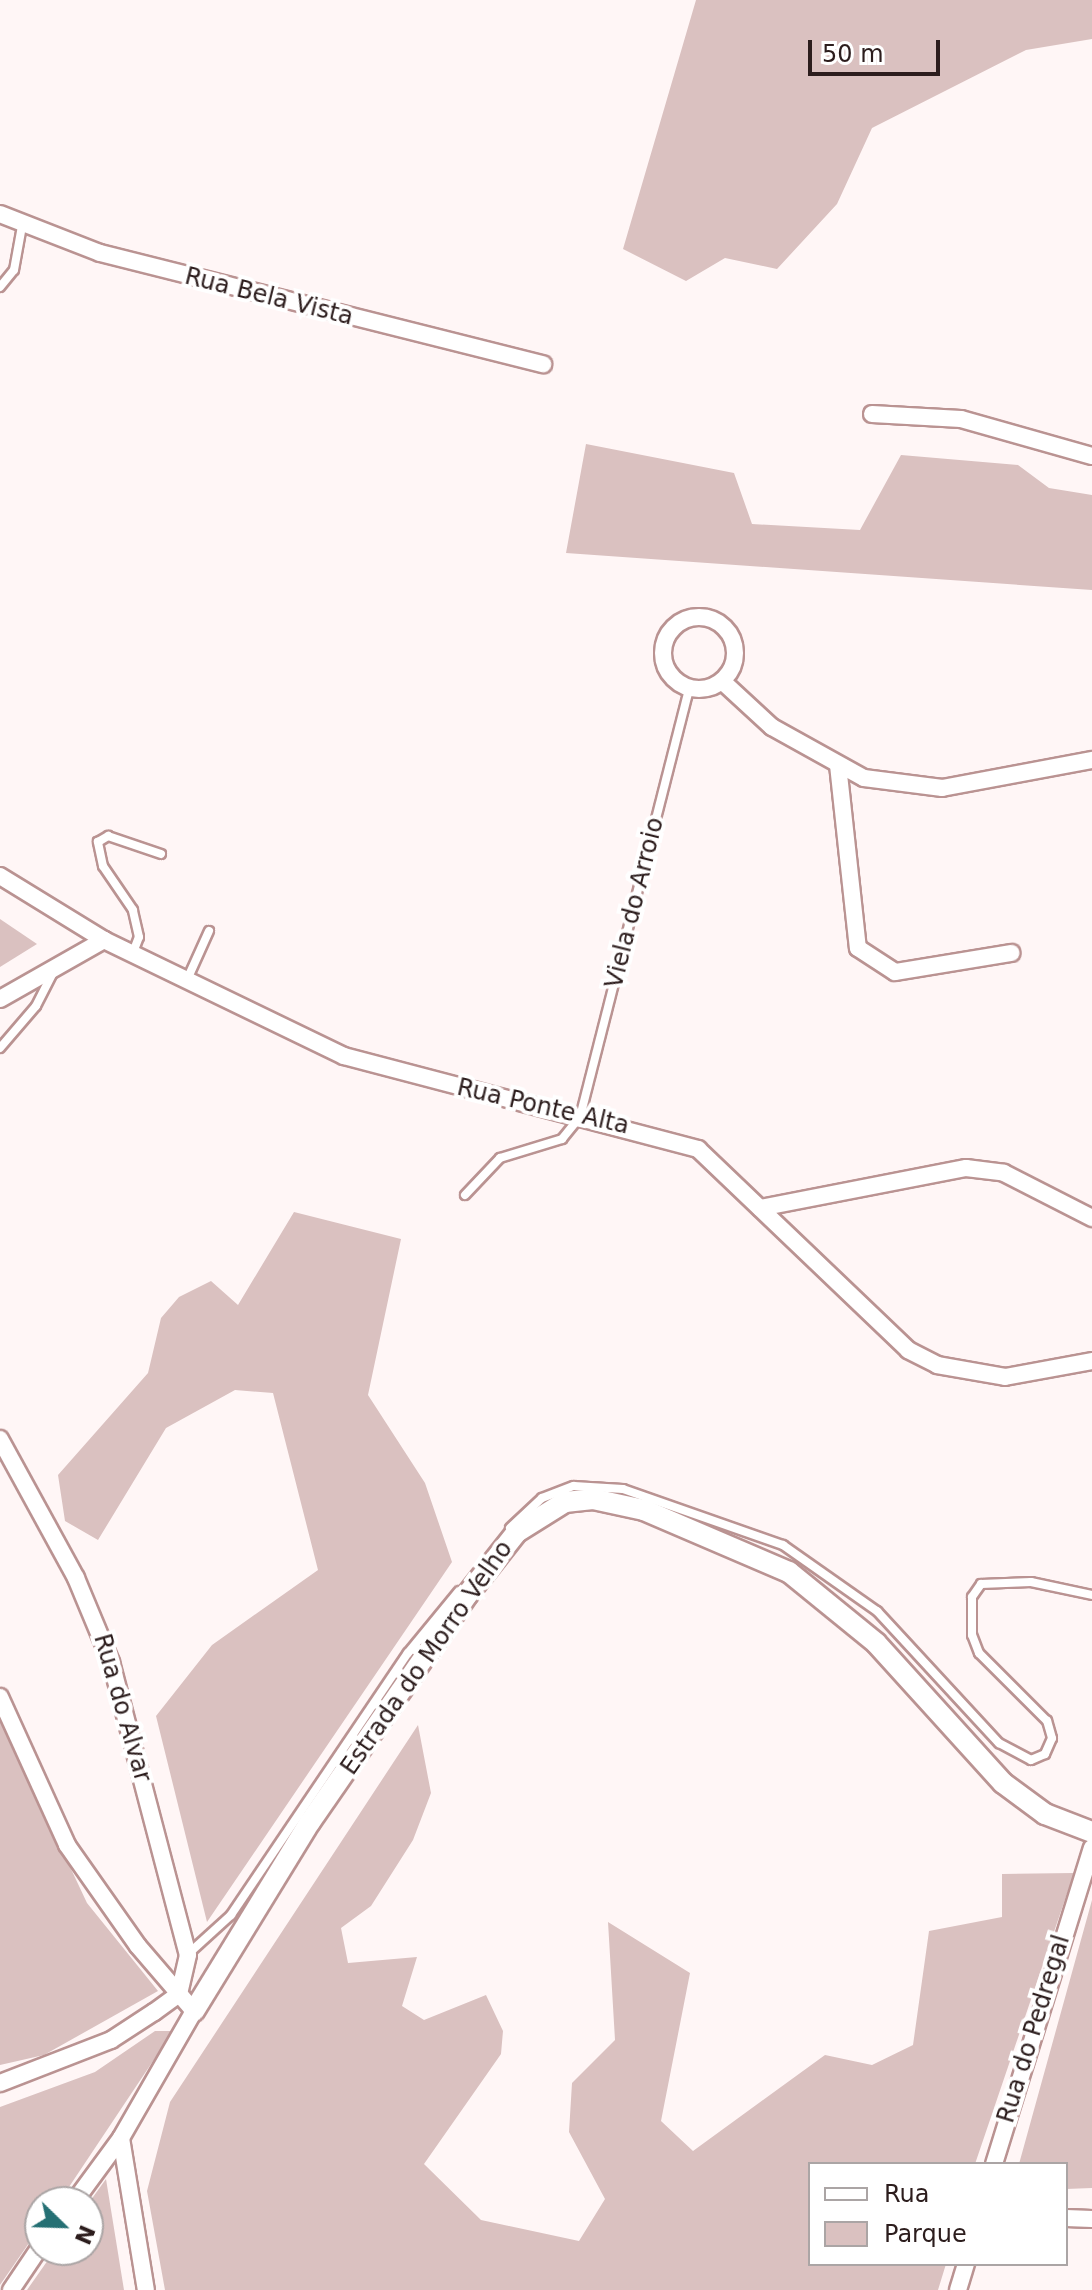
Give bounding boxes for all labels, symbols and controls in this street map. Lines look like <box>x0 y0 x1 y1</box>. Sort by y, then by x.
scale bar <box>812 24 944 74</box>
text: 50 m <box>822 40 884 68</box>
street label: Rua Bela Vista <box>182 262 356 332</box>
street label: Viela do Arroio <box>600 815 670 991</box>
street label: Rua Ponte Alta <box>454 1073 632 1141</box>
street label: Estrada do Morro Velho <box>335 1535 519 1781</box>
street label: Rua do Alvar <box>87 1631 157 1785</box>
street label: Rua do Pedregal <box>992 1932 1076 2126</box>
legend <box>808 2162 1068 2266</box>
text: Rua <box>884 2180 930 2208</box>
north arrow <box>24 2186 104 2266</box>
text: Parque <box>884 2220 967 2248</box>
text: N <box>70 2221 100 2248</box>

